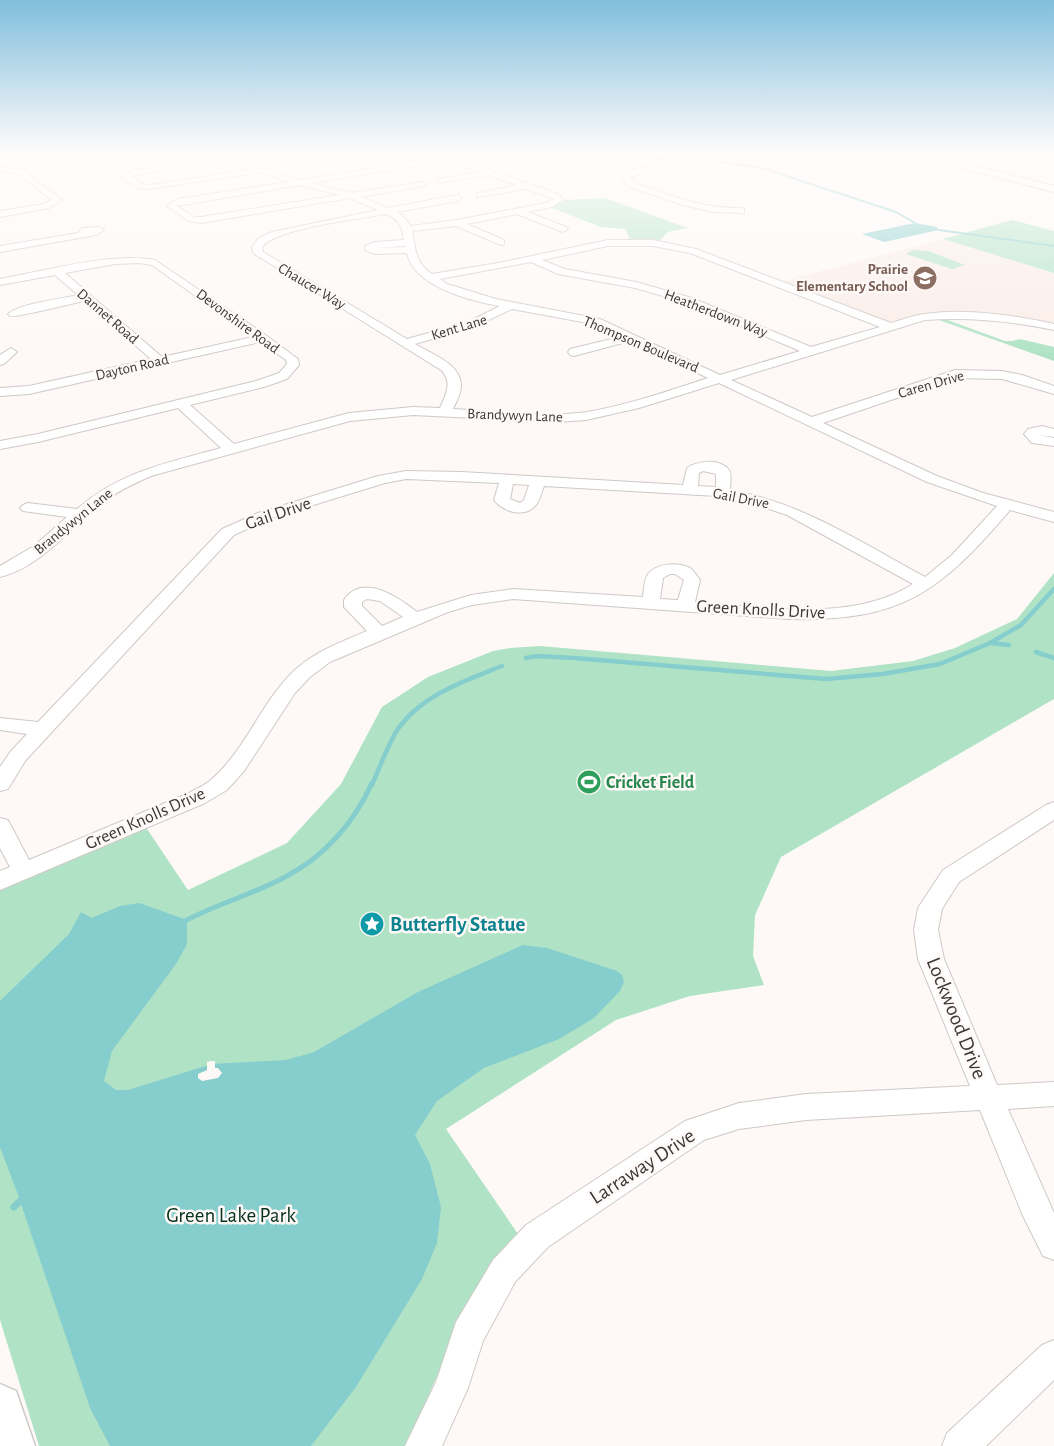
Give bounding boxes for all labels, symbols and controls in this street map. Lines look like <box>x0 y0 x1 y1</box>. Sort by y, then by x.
street label: Chaucer Way <box>275 260 349 313</box>
place label: Prairie Elementary School <box>796 262 908 294</box>
school or university icon: Prairie Elementary School <box>912 265 938 291</box>
street label: Dannet Road <box>74 286 141 347</box>
street label: Devonshire Road <box>193 286 282 357</box>
street label: Heatherdown Way <box>662 287 770 340</box>
street label: Kent Lane <box>429 312 489 343</box>
street label: Thompson Boulevard <box>581 313 701 376</box>
street label: Dayton Road <box>94 352 170 383</box>
street label: Caren Drive <box>897 368 966 401</box>
street label: Brandywyn Lane <box>467 406 563 425</box>
street label: Brandywyn Lane <box>31 485 115 557</box>
street label: Gail Drive <box>712 486 770 511</box>
street label: Gail Drive <box>243 494 313 534</box>
street label: Green Knolls Drive <box>696 598 826 622</box>
sports icon: Cricket Field <box>576 769 602 795</box>
place label: Cricket Field <box>606 774 695 792</box>
street label: Green Knolls Drive <box>83 784 208 853</box>
place icon: Butterfly Statue <box>359 911 385 937</box>
place label: Butterfly Statue <box>390 914 526 935</box>
street label: Lockwood Drive <box>923 954 990 1082</box>
street label: Larraway Drive <box>586 1125 698 1208</box>
park label: Green Lake Park <box>166 1205 296 1226</box>

